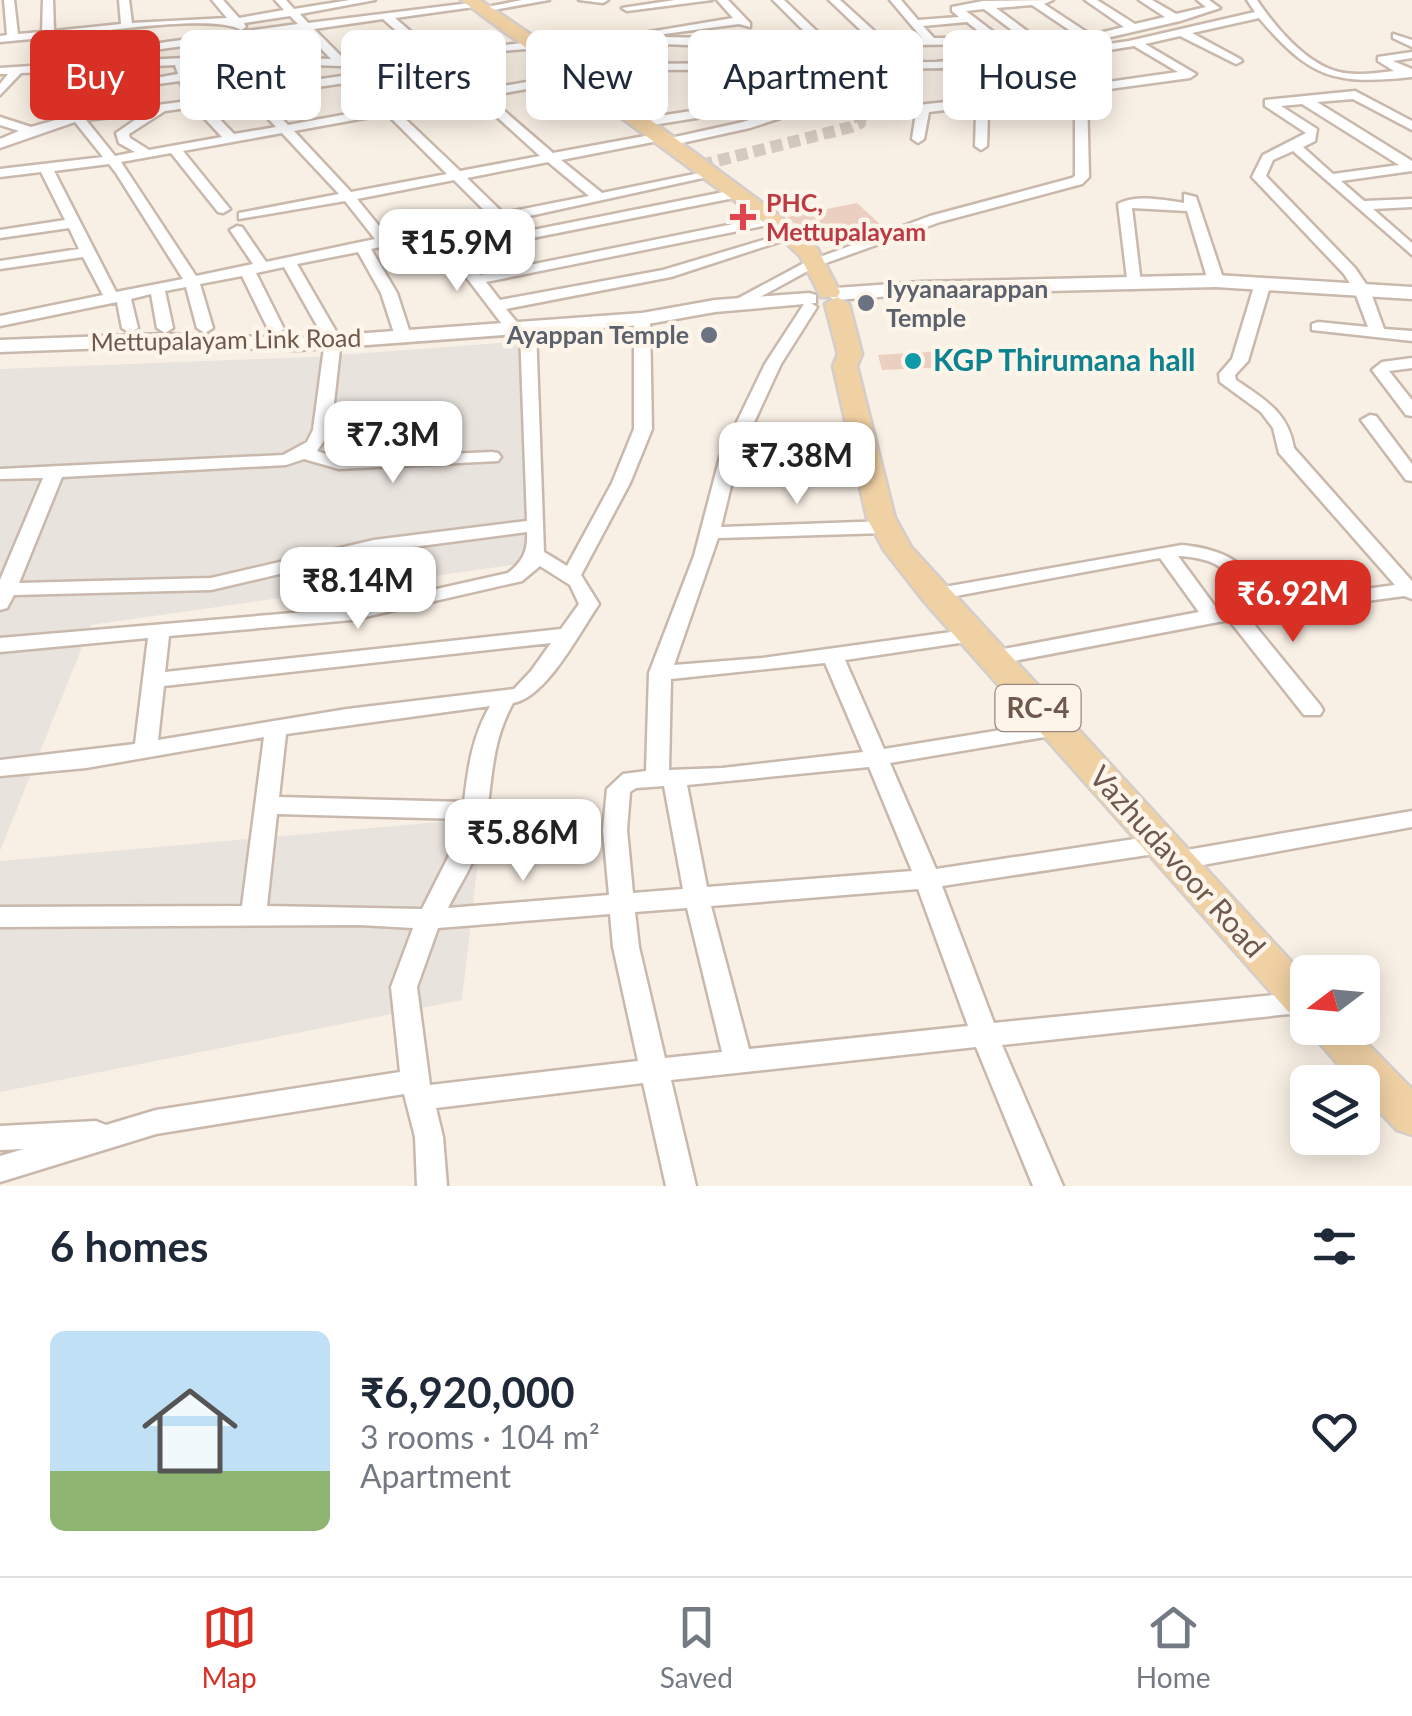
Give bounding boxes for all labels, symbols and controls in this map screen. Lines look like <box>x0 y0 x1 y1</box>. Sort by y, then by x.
chip: Buy <box>30 30 160 120</box>
chip: Rent <box>180 30 321 120</box>
chip: Filters <box>341 30 506 120</box>
chip: New <box>526 30 668 120</box>
chip: Apartment <box>688 30 923 120</box>
chip: House <box>943 30 1112 120</box>
place label: PHC, Mettupalayam <box>766 187 926 246</box>
marker: PHC, Mettupalayam <box>730 204 756 230</box>
pin: ₹15.9M <box>376 209 538 294</box>
text: ₹15.9M <box>401 222 513 261</box>
place label: Iyyanaarappan Temple <box>886 273 1048 332</box>
marker: Iyyanaarappan Temple <box>855 292 877 314</box>
place label: Ayappan Temple <box>506 319 689 349</box>
street label: Mettupalayam Link Road <box>90 322 362 356</box>
marker: Ayappan Temple <box>698 324 720 346</box>
place label: KGP Thirumana hall <box>933 341 1196 377</box>
marker: KGP Thirumana hall <box>902 350 924 372</box>
pin: ₹7.3M <box>323 401 463 486</box>
text: ₹7.3M <box>346 414 440 453</box>
pin: ₹7.38M <box>716 422 878 507</box>
text: ₹7.38M <box>741 435 853 474</box>
pin: ₹8.14M <box>277 547 439 632</box>
text: ₹8.14M <box>302 560 414 599</box>
pin: ₹6.92M <box>1212 560 1374 645</box>
text: ₹6.92M <box>1237 573 1349 612</box>
road number: RC-4 <box>996 685 1080 731</box>
street label: Vazhudavoor Road <box>1083 758 1274 964</box>
pin: ₹5.86M <box>442 799 604 884</box>
text: ₹5.86M <box>467 812 579 851</box>
north arrow <box>1290 955 1380 1045</box>
map controls <box>1290 955 1380 1155</box>
button: layers <box>1290 1065 1380 1155</box>
icon: filters <box>1307 1219 1362 1274</box>
text: 6 homes <box>50 1221 208 1271</box>
text: ₹6,920,000 <box>360 1367 575 1417</box>
icon: home <box>130 1371 250 1491</box>
icon: heart <box>1307 1404 1362 1459</box>
text: 3 rooms · 104 m² <box>360 1417 600 1456</box>
text: Apartment <box>360 1456 511 1495</box>
tab: Map <box>202 1600 257 1694</box>
tab: Saved <box>660 1600 733 1694</box>
tab: Home <box>1136 1600 1210 1694</box>

